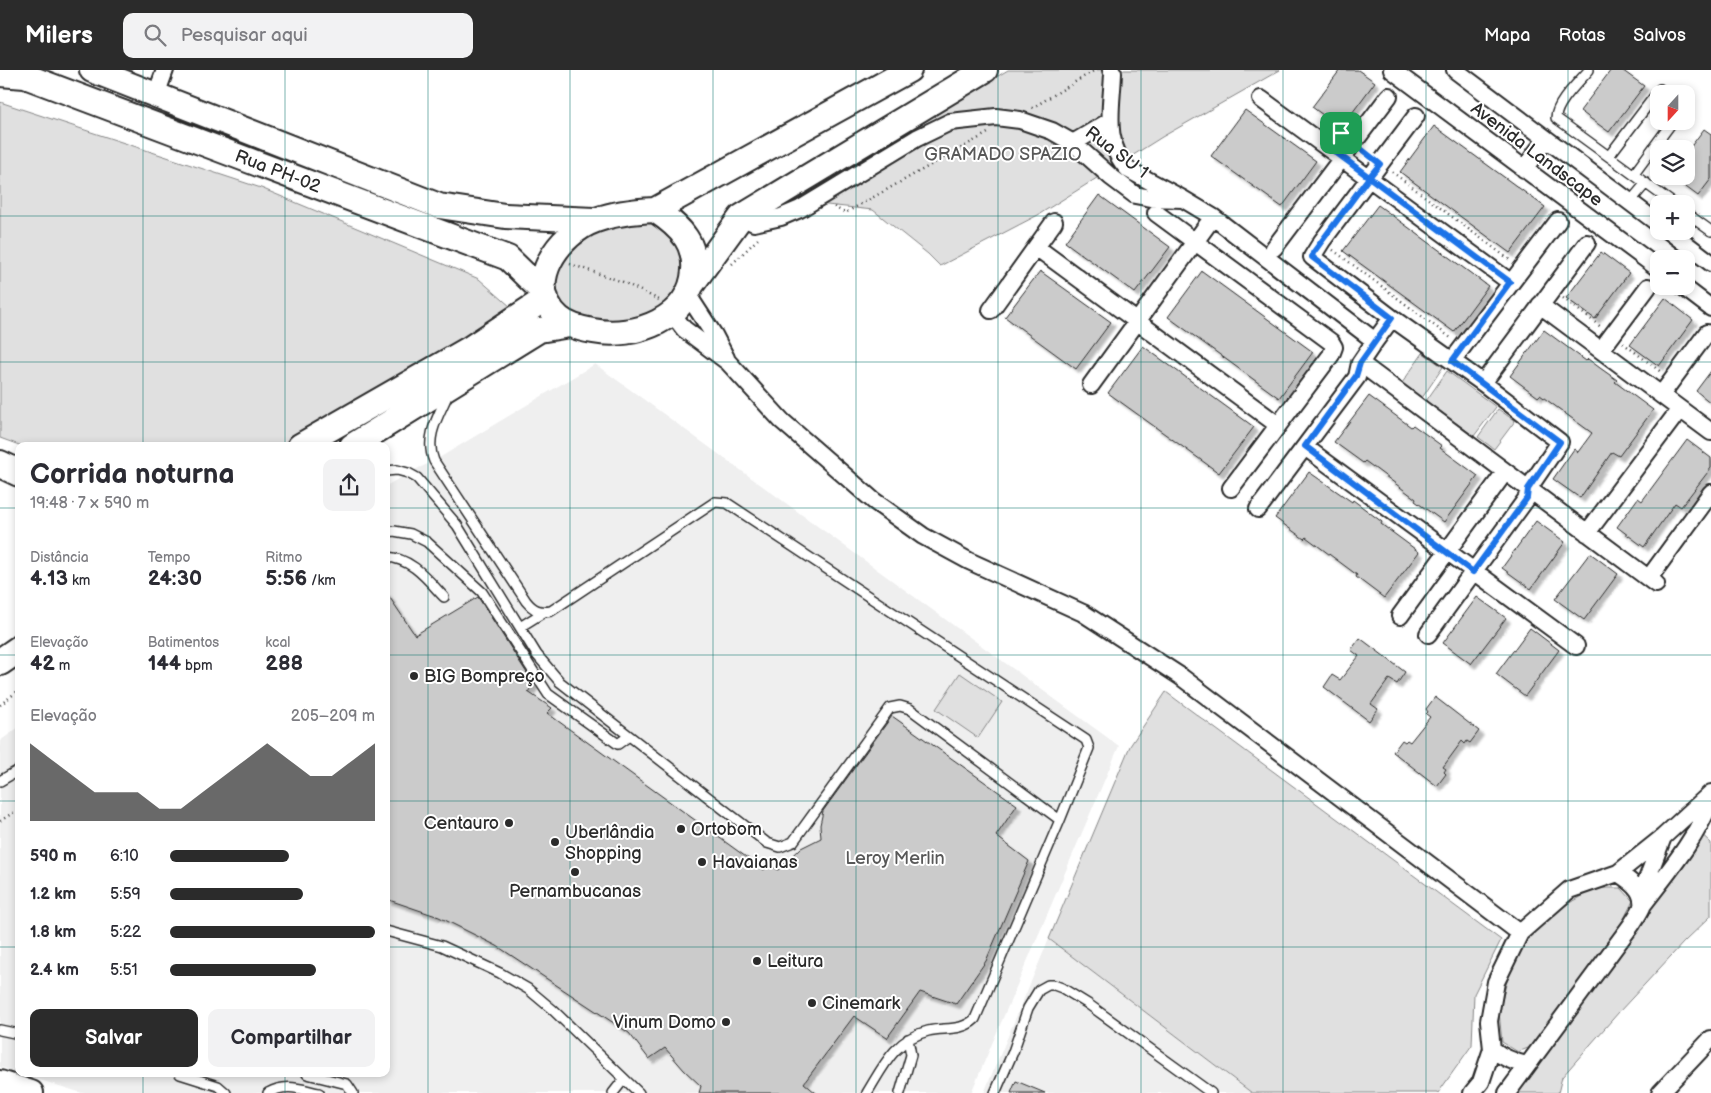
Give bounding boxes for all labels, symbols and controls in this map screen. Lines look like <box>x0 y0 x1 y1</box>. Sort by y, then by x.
search box <box>123 13 473 58</box>
text: Milers <box>25 21 93 50</box>
icon: search <box>141 21 169 49</box>
text: Pesquisar aqui <box>181 24 308 47</box>
text: Mapa <box>1484 25 1530 46</box>
text: Rotas <box>1558 25 1605 46</box>
text: Salvos <box>1633 25 1686 46</box>
north arrow <box>1650 85 1695 130</box>
map controls <box>1650 85 1695 295</box>
street label: Avenida Landscape <box>1467 98 1607 211</box>
pin <box>1320 112 1362 154</box>
icon: arrive <box>1327 119 1355 147</box>
street label: Rua SU 1 <box>1081 122 1152 183</box>
button: layers <box>1650 140 1695 185</box>
park label: GRAMADO SPAZIO <box>924 144 1082 165</box>
street label: Rua PH-02 <box>232 146 324 198</box>
button: + <box>1650 195 1695 240</box>
button: − <box>1650 250 1695 295</box>
text: Corrida noturna <box>30 458 235 491</box>
button: share <box>323 459 375 511</box>
text: 19:48 · 7 × 590 m <box>30 494 149 513</box>
text: Distância <box>30 549 89 566</box>
text: Tempo <box>148 549 191 566</box>
text: Ritmo <box>265 549 302 566</box>
text: 4.13 <box>30 566 68 591</box>
text: 24:30 <box>148 566 202 591</box>
text: 5:56 <box>265 566 307 591</box>
text: km <box>68 572 90 589</box>
text: /km <box>307 572 336 589</box>
text: Elevação <box>30 634 88 651</box>
text: Batimentos <box>148 634 219 651</box>
text: kcal <box>265 634 290 651</box>
text: 42 <box>30 651 55 676</box>
text: 144 <box>148 651 181 676</box>
text: 288 <box>265 651 303 676</box>
text: m <box>55 657 70 674</box>
text: bpm <box>181 657 213 674</box>
place label: BIG Bompreço <box>424 666 545 687</box>
marker: BIG Bompreço <box>408 670 420 682</box>
text: Elevação <box>30 707 97 726</box>
text: 205–209 m <box>291 707 375 726</box>
place label: Centauro <box>424 813 499 834</box>
marker: Centauro <box>503 817 515 829</box>
place label: Ortobom <box>691 819 762 840</box>
place label: Uberlândia Shopping <box>565 822 654 864</box>
marker: Ortobom <box>675 823 687 835</box>
marker: Uberlândia Shopping <box>549 836 561 848</box>
text: 590 m <box>30 847 77 866</box>
text: 6:10 <box>110 847 139 866</box>
park label: Leroy Merlin <box>845 848 945 869</box>
place label: Havaianas <box>712 852 798 873</box>
marker: Havaianas <box>696 856 708 868</box>
marker: Pernambucanas <box>569 866 581 878</box>
place label: Pernambucanas <box>509 881 641 902</box>
text: 1.2 km <box>30 885 76 904</box>
text: 5:59 <box>110 885 141 904</box>
text: 1.8 km <box>30 923 76 942</box>
text: 5:22 <box>110 923 141 942</box>
place label: Leitura <box>767 951 823 972</box>
marker: Leitura <box>751 955 763 967</box>
text: 2.4 km <box>30 961 79 980</box>
text: 5:51 <box>110 961 138 980</box>
place label: Cinemark <box>822 993 900 1014</box>
marker: Cinemark <box>806 997 818 1009</box>
button: Salvar <box>30 1009 198 1067</box>
button: Compartilhar <box>208 1009 375 1067</box>
place label: Vinum Domo <box>613 1012 716 1033</box>
marker: Vinum Domo <box>720 1016 732 1028</box>

